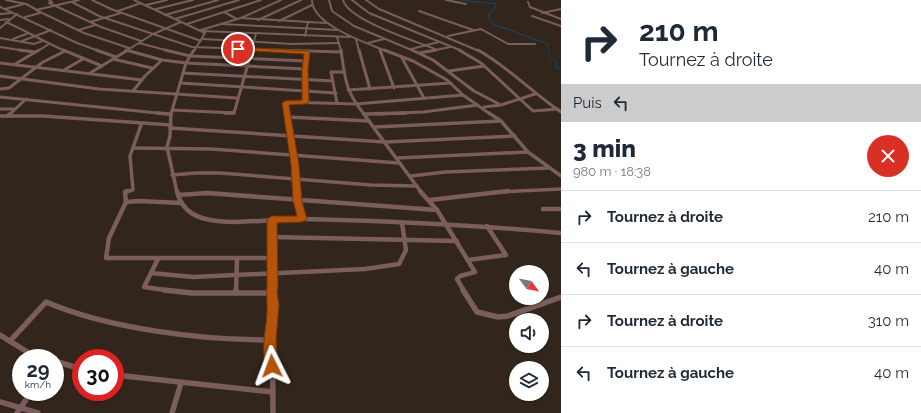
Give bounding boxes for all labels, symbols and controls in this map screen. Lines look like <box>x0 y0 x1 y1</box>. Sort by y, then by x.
text: 210 m <box>639 15 719 48</box>
icon: right <box>573 16 625 68</box>
pin <box>221 32 255 66</box>
icon: arrive <box>227 38 249 60</box>
text: Tournez à droite <box>639 49 773 70</box>
icon: left <box>610 92 632 114</box>
text: Puis <box>573 94 602 112</box>
text: 3 min <box>573 134 636 163</box>
button: close <box>867 135 909 177</box>
text: 980 m · 18:38 <box>573 164 651 179</box>
icon: right <box>573 206 595 228</box>
text: Tournez à droite <box>607 208 723 226</box>
text: 210 m <box>868 208 909 226</box>
icon: left <box>573 258 595 280</box>
text: Tournez à gauche <box>607 260 734 278</box>
text: 40 m <box>874 260 909 278</box>
north arrow <box>509 265 549 305</box>
map controls <box>509 265 549 401</box>
icon: right <box>573 310 595 332</box>
text: Tournez à droite <box>607 312 723 330</box>
text: 310 m <box>868 312 909 330</box>
button: sound <box>509 313 549 353</box>
position arrow <box>251 345 293 387</box>
speed limit sign: 30 <box>72 349 124 401</box>
text: 29 <box>26 358 50 382</box>
button: layers <box>509 361 549 401</box>
icon: left <box>573 362 595 384</box>
text: Tournez à gauche <box>607 364 734 382</box>
text: 40 m <box>874 364 909 382</box>
text: km/h <box>25 379 51 390</box>

